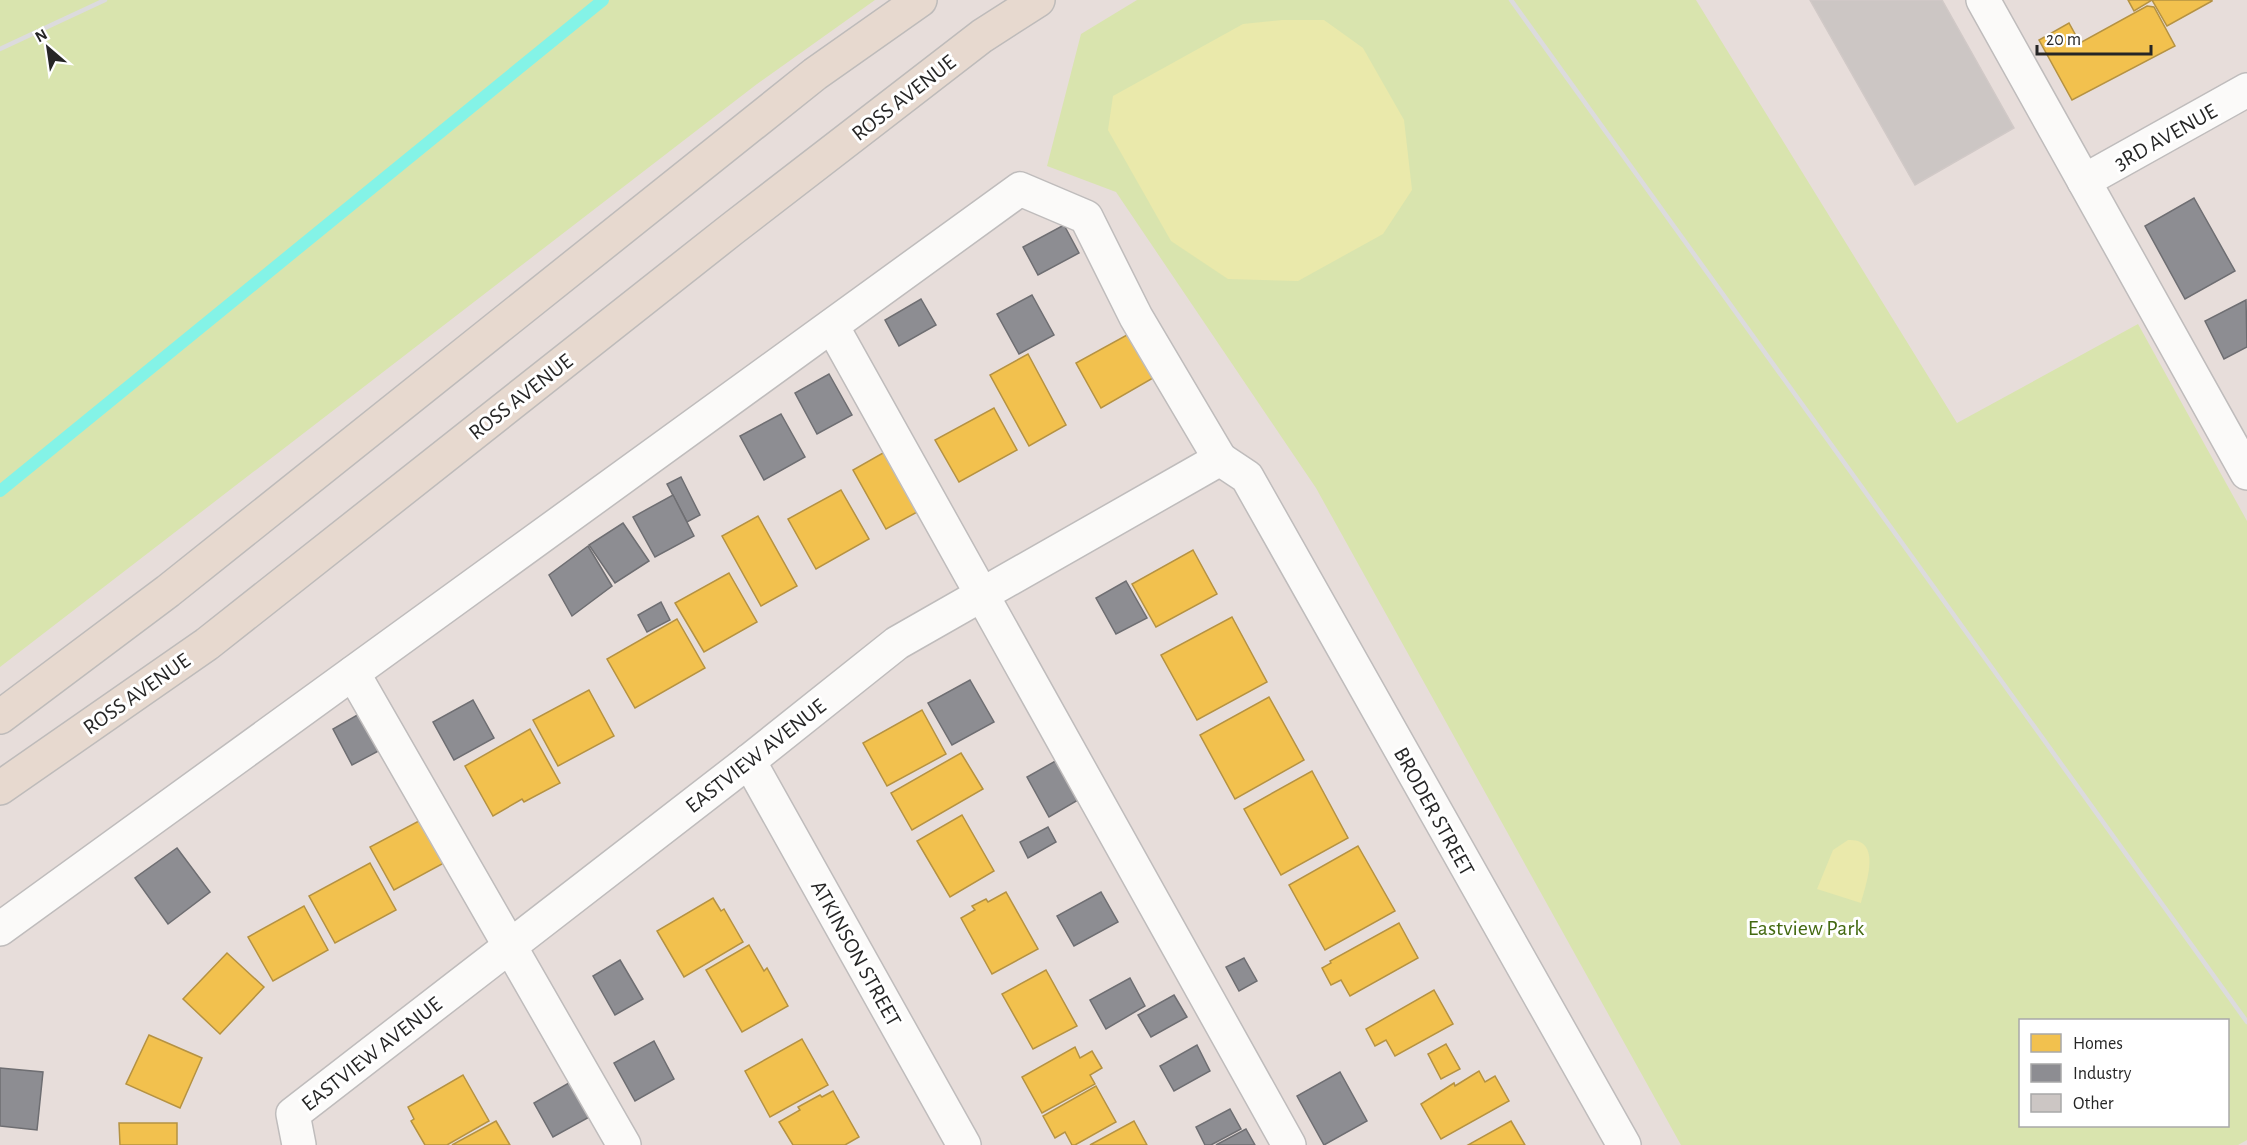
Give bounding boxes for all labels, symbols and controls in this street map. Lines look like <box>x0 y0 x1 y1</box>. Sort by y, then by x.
north arrow <box>18 18 78 78</box>
scale bar <box>2037 18 2151 56</box>
text: N <box>32 26 50 45</box>
text: 20 m <box>2046 31 2081 49</box>
street label: ROSS AVENUE <box>848 50 960 145</box>
street label: 3RD AVENUE <box>2110 99 2221 174</box>
street label: ROSS AVENUE <box>465 349 577 444</box>
street label: ROSS AVENUE <box>79 649 194 739</box>
street label: EASTVIEW AVENUE <box>681 694 830 817</box>
street label: BRODER STREET <box>1390 743 1479 880</box>
street label: ATKINSON STREET <box>807 877 905 1030</box>
park label: Eastview Park <box>1748 917 1864 939</box>
street label: EASTVIEW AVENUE <box>297 992 446 1115</box>
legend <box>2019 1019 2229 1127</box>
text: Homes <box>2073 1035 2123 1053</box>
text: Industry <box>2073 1065 2132 1083</box>
text: Other <box>2073 1095 2114 1113</box>

